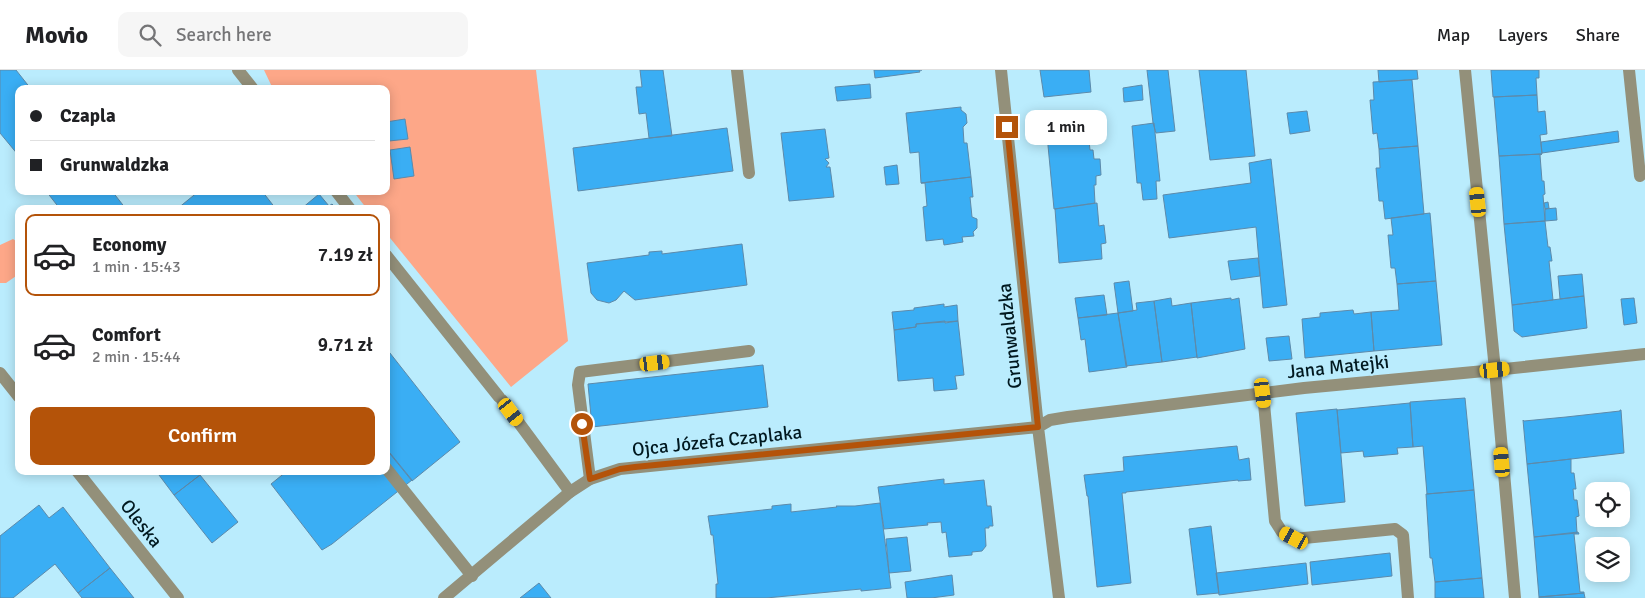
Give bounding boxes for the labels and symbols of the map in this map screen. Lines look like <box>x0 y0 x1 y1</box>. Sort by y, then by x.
callout: 1 min <box>1024 110 1107 144</box>
route end <box>996 116 1018 138</box>
car <box>1468 186 1487 218</box>
street label: Grunwaldzka <box>993 282 1027 390</box>
street label: Jana Matejki <box>1286 350 1390 384</box>
car <box>639 354 670 372</box>
car <box>1479 361 1510 379</box>
car <box>1253 377 1272 409</box>
car <box>495 396 526 428</box>
route start <box>571 413 593 435</box>
street label: Ojca Józefa Czaplaka <box>631 420 803 462</box>
car <box>1493 446 1510 478</box>
street label: Oleska <box>115 495 168 553</box>
car <box>1277 524 1310 552</box>

